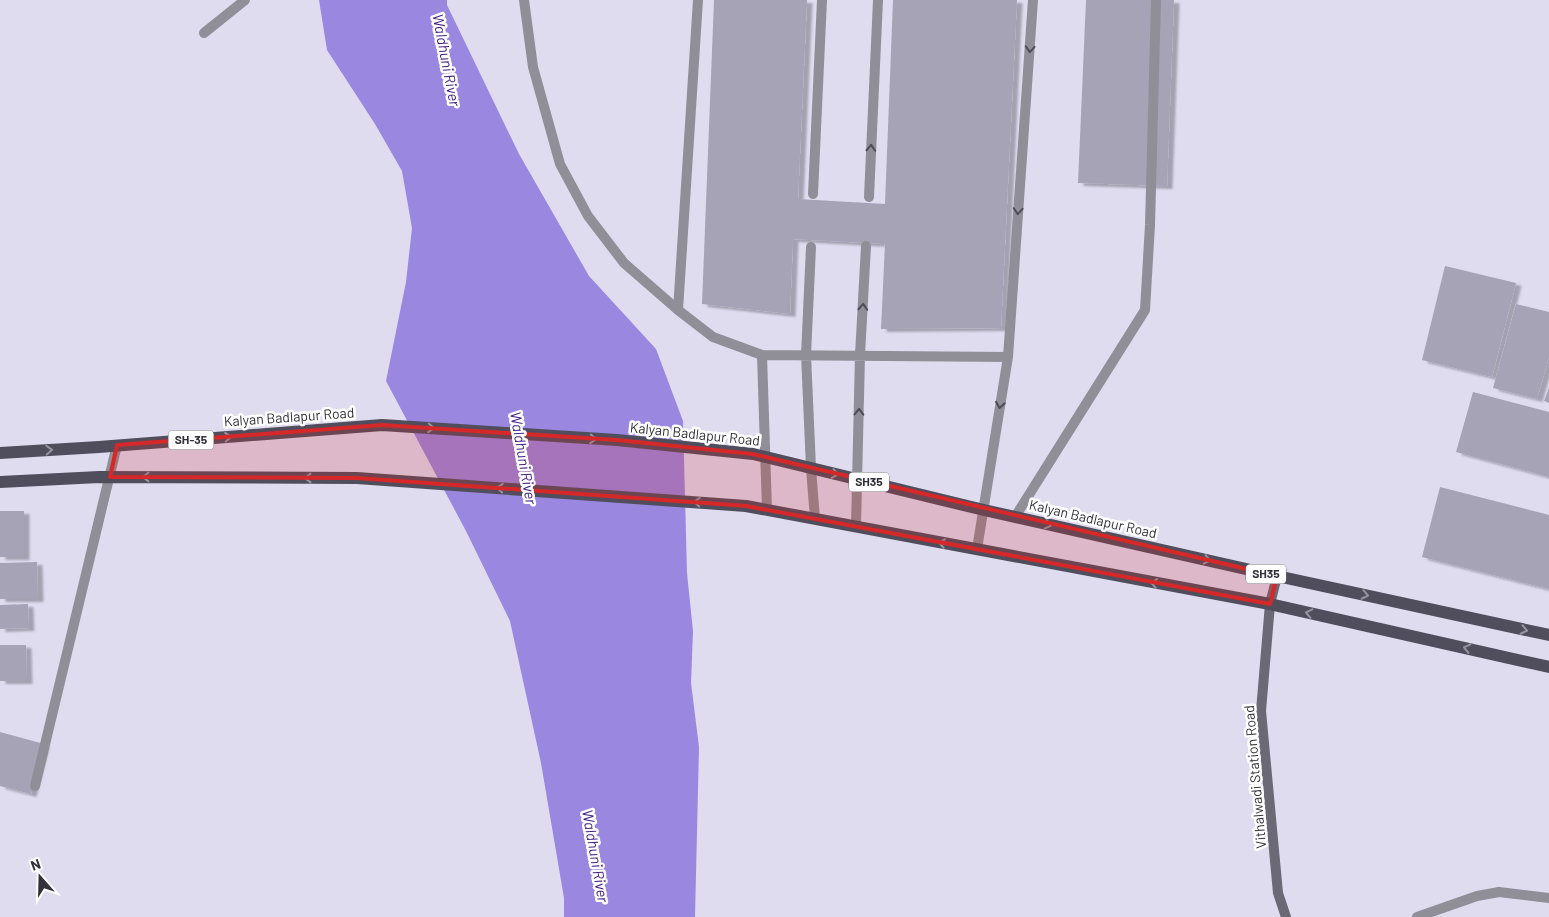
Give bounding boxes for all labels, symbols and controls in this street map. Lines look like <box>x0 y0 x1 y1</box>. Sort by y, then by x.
water label: Waldhuni River <box>429 12 465 108</box>
one-way arrow <box>1024 45 1035 53</box>
one-way arrow <box>866 144 876 152</box>
one-way arrow <box>1013 207 1024 215</box>
one-way arrow <box>857 302 868 310</box>
one-way arrow <box>996 401 1006 410</box>
street label: Kalyan Badlapur Road <box>223 403 355 430</box>
one-way arrow <box>853 408 864 416</box>
water label: Waldhuni River <box>507 410 541 506</box>
street label: Kalyan Badlapur Road <box>629 418 761 449</box>
one-way arrow <box>427 423 435 434</box>
road number: SH-35 <box>168 430 214 450</box>
one-way arrow <box>224 432 232 443</box>
one-way arrow <box>589 433 597 444</box>
one-way arrow <box>45 444 53 455</box>
one-way arrow <box>830 468 839 478</box>
one-way arrow <box>141 472 149 482</box>
road number: SH35 <box>849 472 889 492</box>
one-way arrow <box>304 473 312 483</box>
one-way arrow <box>496 483 504 494</box>
street label: Kalyan Badlapur Road <box>1028 496 1159 541</box>
one-way arrow <box>693 497 701 508</box>
one-way arrow <box>1044 519 1053 529</box>
one-way arrow <box>938 538 947 548</box>
one-way arrow <box>1202 555 1211 565</box>
road number: SH35 <box>1246 564 1286 584</box>
one-way arrow <box>1149 578 1158 588</box>
one-way arrow <box>1361 590 1370 600</box>
one-way arrow <box>1304 608 1313 619</box>
one-way arrow <box>1520 624 1529 635</box>
one-way arrow <box>1463 643 1472 654</box>
street label: Vithalwadi Station Road <box>1240 705 1269 849</box>
water label: Waldhuni River <box>579 808 613 904</box>
north arrow <box>15 852 65 902</box>
text: N <box>28 855 43 874</box>

